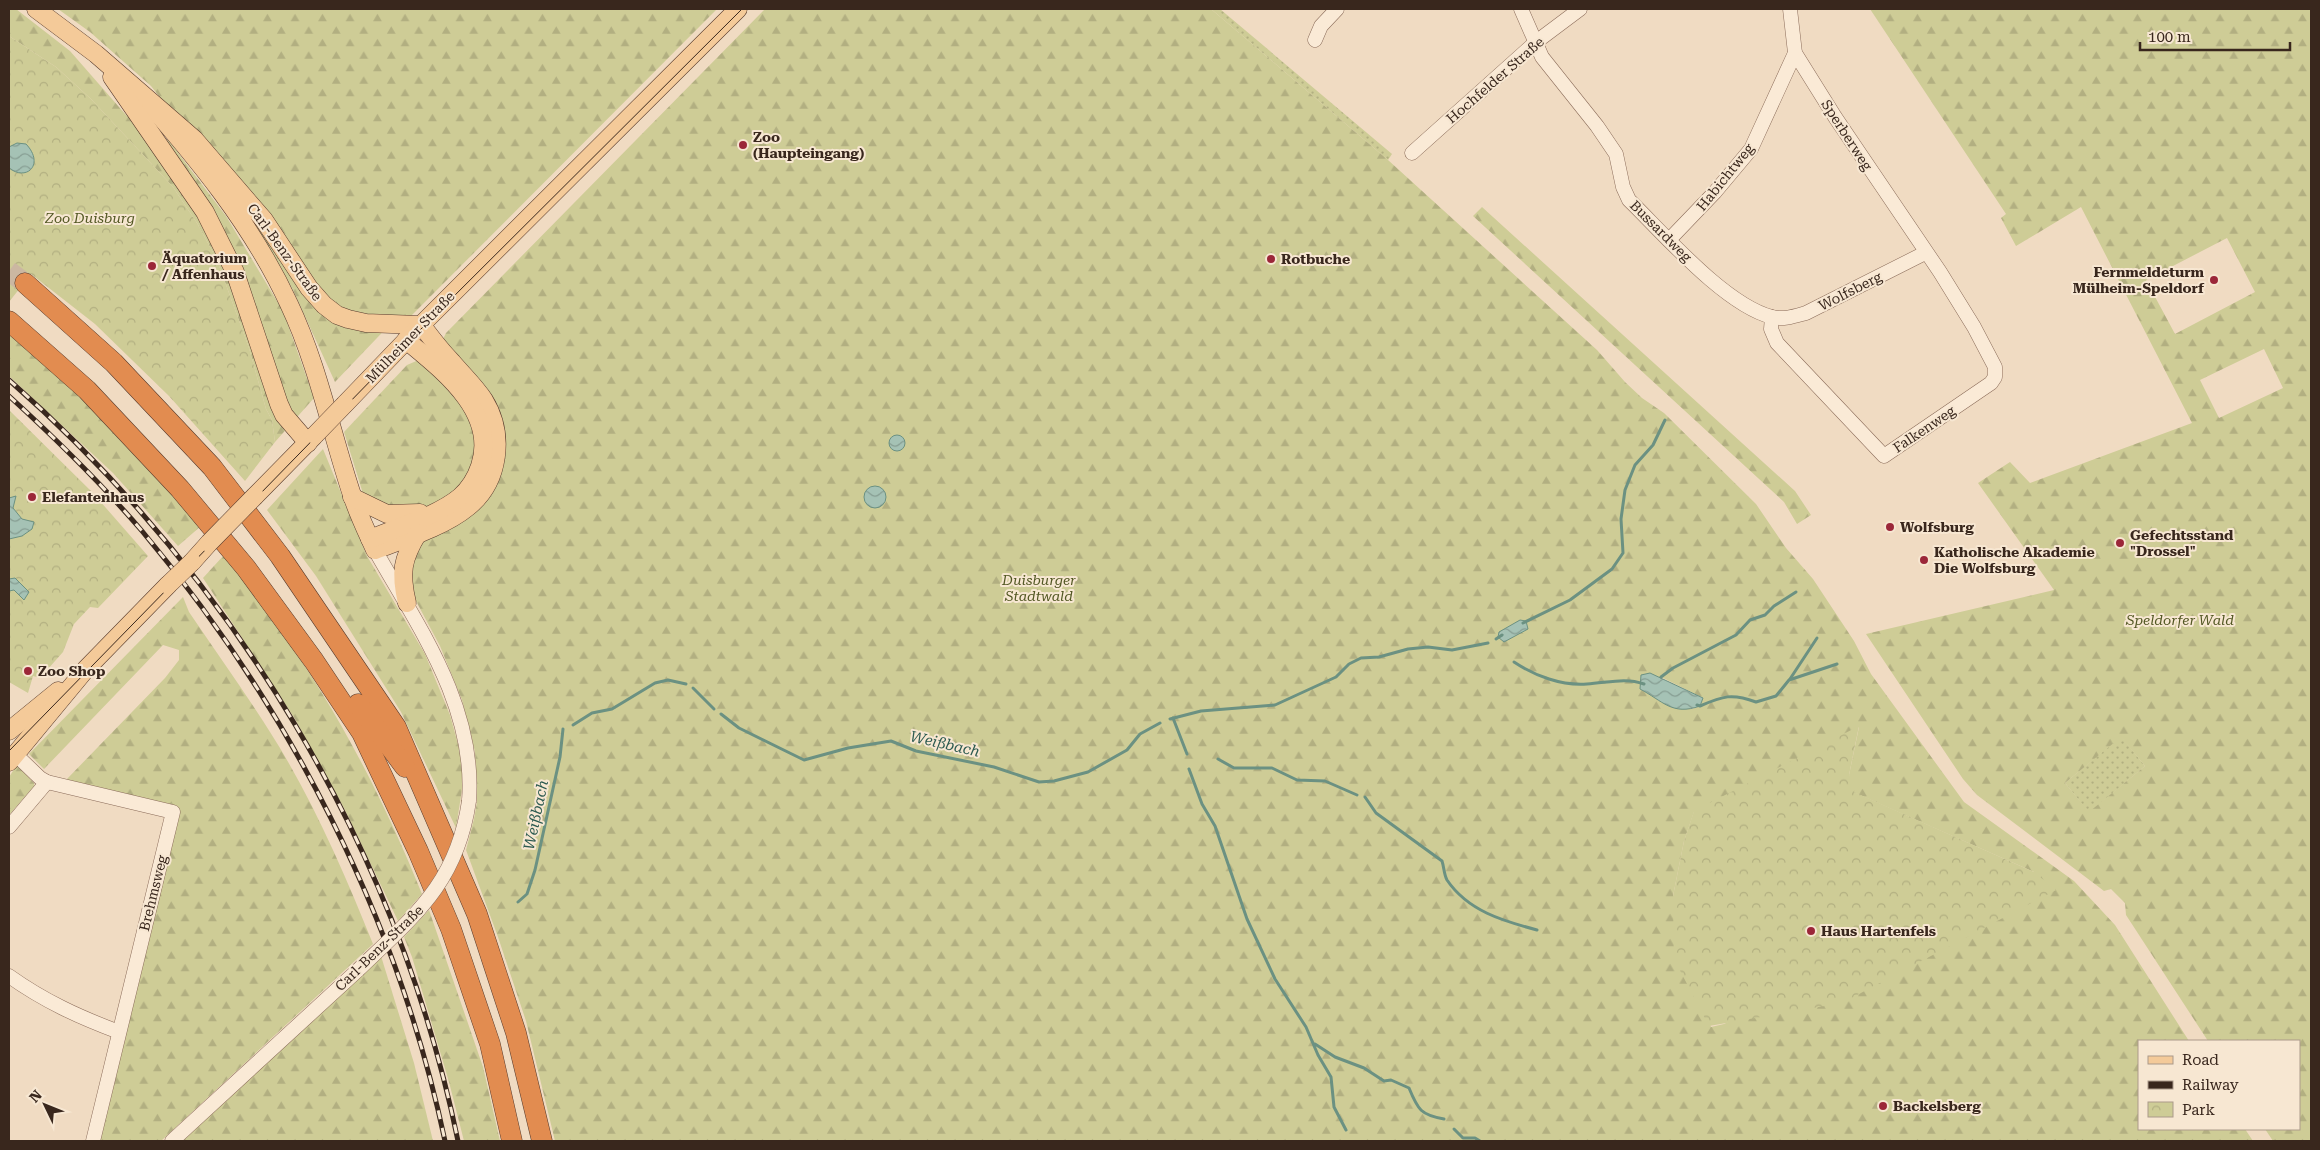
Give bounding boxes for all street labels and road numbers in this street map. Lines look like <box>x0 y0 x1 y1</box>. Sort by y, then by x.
street label: Hochfelder Straße <box>1443 33 1547 127</box>
street label: Sperberweg <box>1818 97 1876 173</box>
street label: Habichtweg <box>1693 140 1757 214</box>
street label: Bussardweg <box>1627 197 1695 265</box>
street label: Carl-Benz-Straße <box>244 200 326 304</box>
street label: Wolfsberg <box>1816 268 1884 314</box>
street label: Mülheimer Straße <box>362 288 458 386</box>
street label: Falkenweg <box>1890 402 1958 456</box>
street label: Brehmsweg <box>136 853 170 933</box>
street label: Carl-Benz-Straße <box>332 902 427 994</box>

